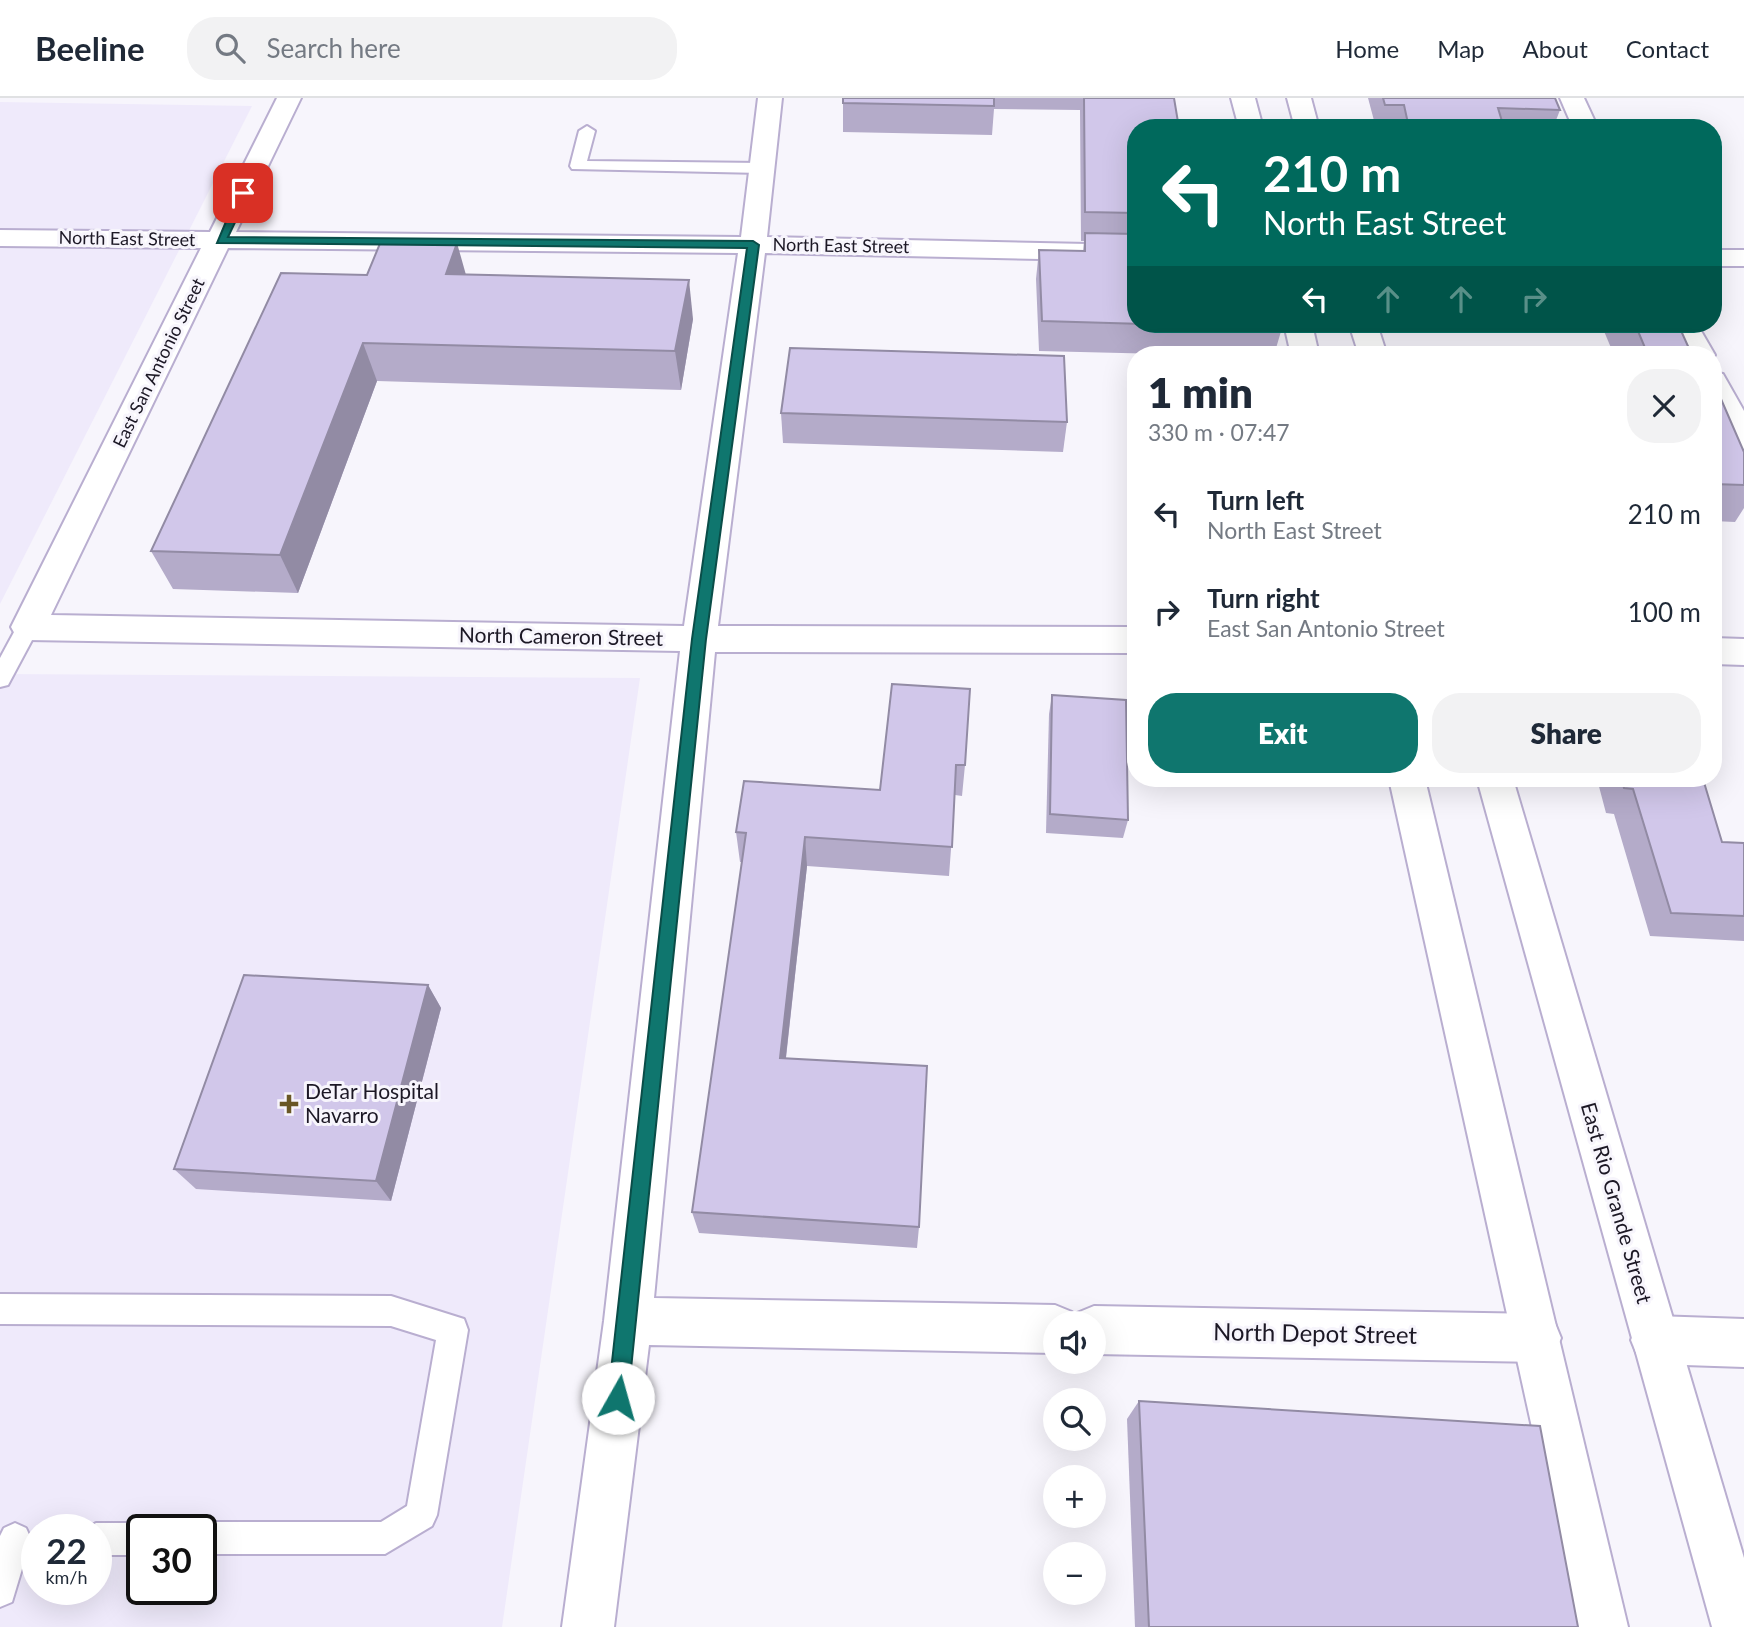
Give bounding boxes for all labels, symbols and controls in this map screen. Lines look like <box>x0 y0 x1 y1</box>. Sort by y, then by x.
search box <box>187 17 677 80</box>
text: Beeline <box>35 28 145 68</box>
icon: search <box>211 29 249 67</box>
text: Search here <box>267 32 401 64</box>
text: Home <box>1335 34 1399 63</box>
text: Map <box>1437 34 1485 63</box>
text: About <box>1523 34 1588 63</box>
text: Contact <box>1626 34 1709 63</box>
text: 210 m <box>1263 144 1401 202</box>
icon: left <box>1148 147 1239 238</box>
pin <box>213 163 273 223</box>
icon: arrive <box>224 174 262 212</box>
text: North East Street <box>1263 203 1506 242</box>
street label: North East Street <box>58 226 196 250</box>
street label: North East Street <box>772 233 910 257</box>
street label: East San Antonio Street <box>107 274 209 451</box>
icon: left <box>1296 280 1334 318</box>
icon: ahead <box>1369 280 1407 318</box>
icon: ahead <box>1442 280 1480 318</box>
icon: right <box>1515 280 1553 318</box>
text: 1 min <box>1148 367 1253 417</box>
button: close <box>1627 369 1701 443</box>
text: 330 m · 07:47 <box>1148 418 1290 446</box>
text: Turn left <box>1207 484 1304 516</box>
icon: left <box>1148 495 1186 533</box>
text: 210 m <box>1628 498 1701 530</box>
text: North East Street <box>1207 516 1382 544</box>
text: Turn right <box>1207 582 1320 614</box>
icon: right <box>1148 593 1186 631</box>
text: 100 m <box>1628 596 1701 628</box>
text: East San Antonio Street <box>1207 614 1445 642</box>
street label: North Cameron Street <box>459 621 664 650</box>
button: Exit <box>1148 693 1418 773</box>
button: Share <box>1432 693 1701 773</box>
place label: DeTar Hospital Navarro <box>305 1078 439 1127</box>
marker: DeTar Hospital Navarro <box>279 1094 299 1114</box>
street label: East Rio Grande Street <box>1577 1099 1658 1306</box>
map controls <box>1043 1311 1106 1605</box>
button: sound <box>1043 1311 1106 1374</box>
street label: North Depot Street <box>1213 1316 1418 1349</box>
position arrow <box>581 1361 655 1435</box>
button: search <box>1043 1388 1106 1451</box>
button: + <box>1043 1465 1106 1528</box>
speed limit sign: 30 <box>126 1514 217 1605</box>
text: 22 <box>46 1529 87 1571</box>
button: − <box>1043 1542 1106 1605</box>
text: km/h <box>45 1566 88 1588</box>

